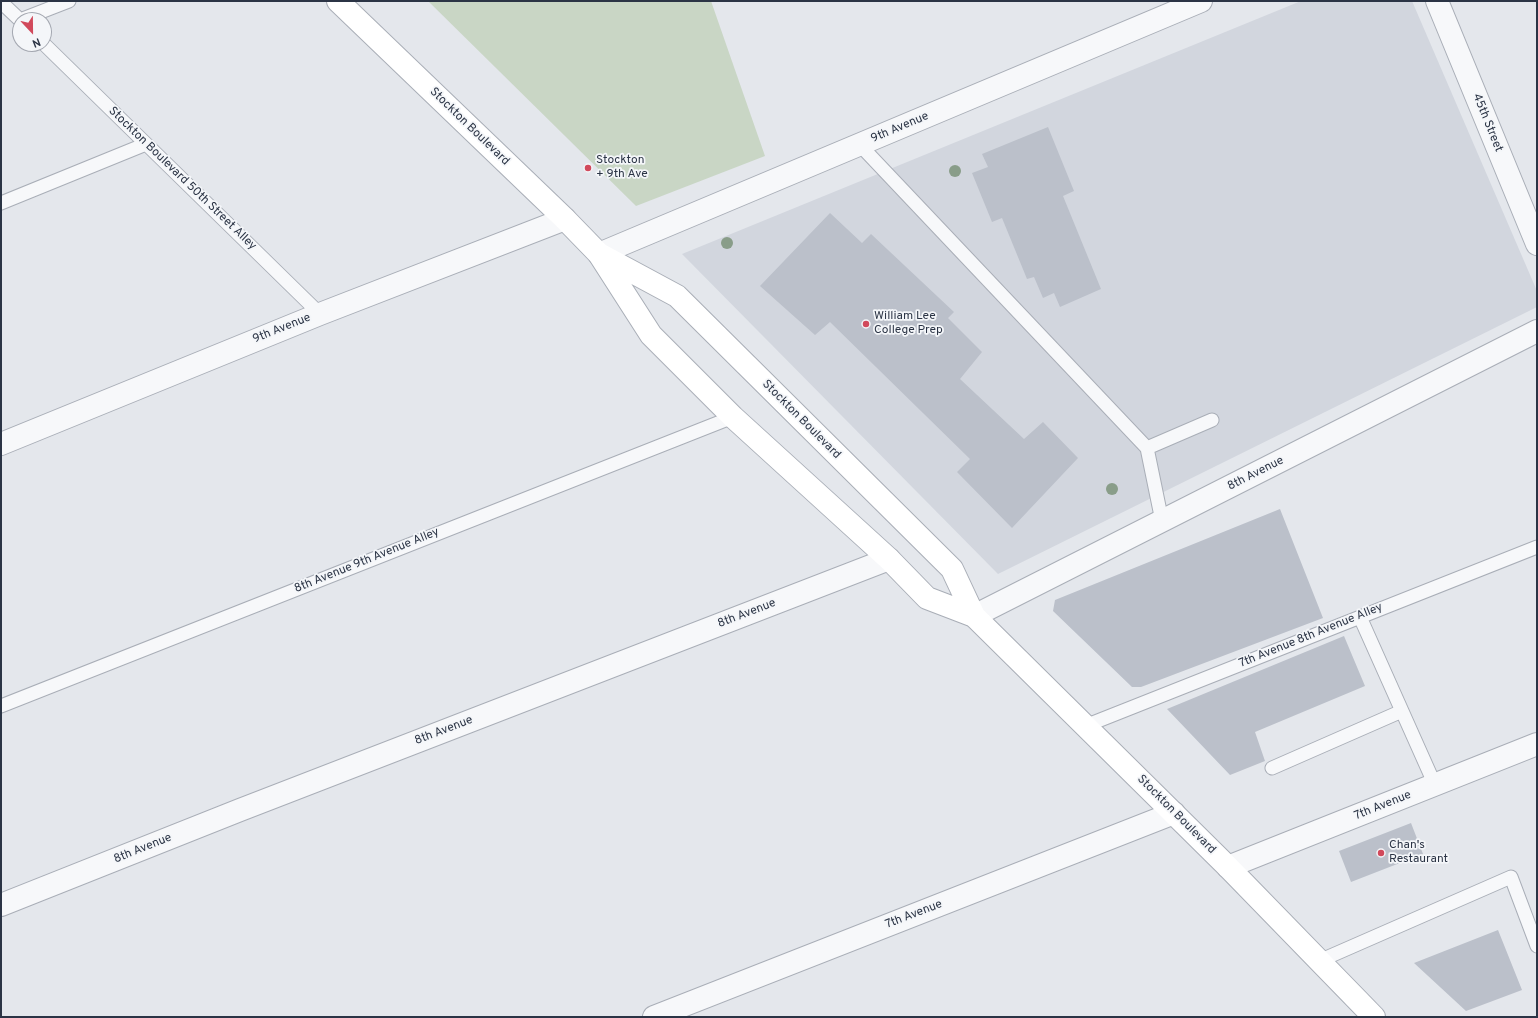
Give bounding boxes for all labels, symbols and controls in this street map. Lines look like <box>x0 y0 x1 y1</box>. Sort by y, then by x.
north arrow <box>12 12 52 52</box>
text: N <box>30 34 42 50</box>
street label: Stockton Boulevard <box>426 85 512 169</box>
street label: 45th Street <box>1469 92 1505 154</box>
street label: Stockton Boulevard 50th Street Alley <box>105 104 259 254</box>
street label: 9th Avenue <box>869 109 931 147</box>
place label: Stockton + 9th Ave <box>596 154 648 182</box>
marker: Stockton + 9th Ave <box>583 163 593 173</box>
place label: William Lee College Prep <box>874 310 943 338</box>
street label: 9th Avenue <box>251 311 313 347</box>
marker: William Lee College Prep <box>861 319 871 329</box>
street label: Stockton Boulevard <box>759 378 843 462</box>
street label: 8th Avenue <box>1226 454 1286 494</box>
street label: 8th Avenue 9th Avenue Alley <box>292 525 442 597</box>
street label: 8th Avenue <box>716 596 778 632</box>
street label: 7th Avenue 8th Avenue Alley <box>1237 601 1385 671</box>
street label: 8th Avenue <box>413 713 475 749</box>
street label: Stockton Boulevard <box>1134 773 1218 857</box>
street label: 7th Avenue <box>1353 788 1413 824</box>
street label: 8th Avenue <box>112 831 174 867</box>
place label: Chan's Restaurant <box>1389 839 1448 867</box>
marker: Chan's Restaurant <box>1376 848 1386 858</box>
street label: 7th Avenue <box>883 898 945 932</box>

